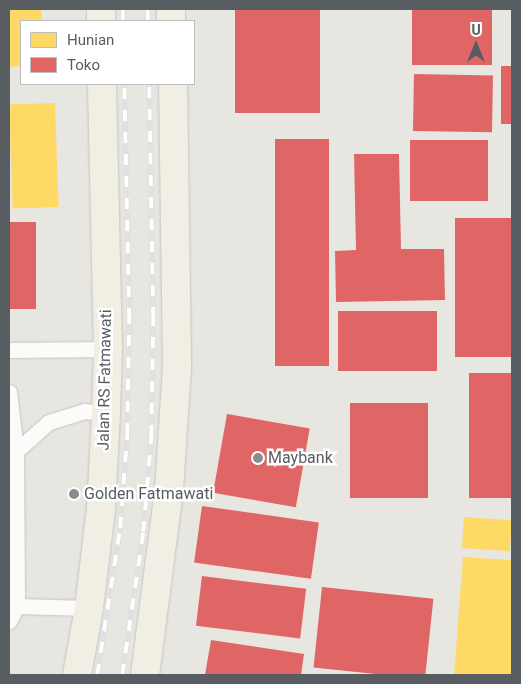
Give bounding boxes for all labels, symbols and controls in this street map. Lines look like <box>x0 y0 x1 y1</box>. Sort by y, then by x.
legend <box>20 20 195 85</box>
north arrow <box>451 20 501 70</box>
text: U <box>471 22 481 38</box>
text: Hunian <box>67 31 114 49</box>
text: Toko <box>67 56 100 74</box>
street label: Jalan RS Fatmawati <box>94 309 116 451</box>
place label: Maybank <box>268 448 333 468</box>
marker: Maybank <box>252 452 264 464</box>
place label: Golden Fatmawati <box>84 484 213 504</box>
marker: Golden Fatmawati <box>68 488 80 500</box>

